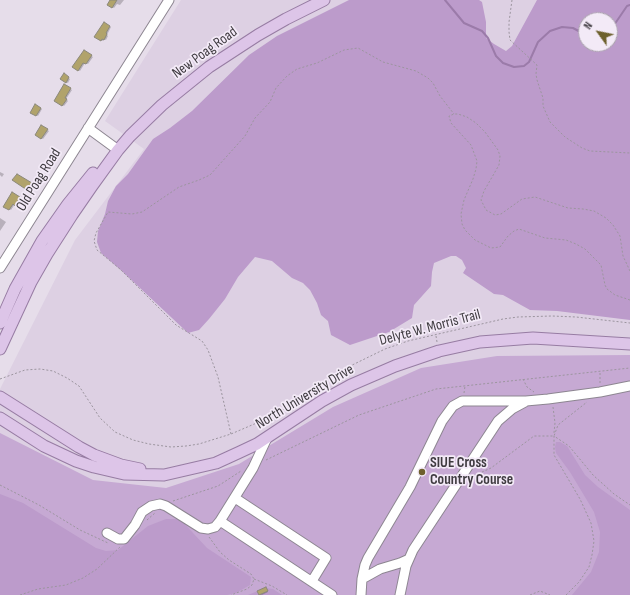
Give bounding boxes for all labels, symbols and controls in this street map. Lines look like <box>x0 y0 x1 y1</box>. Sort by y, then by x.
north arrow <box>578 12 618 52</box>
text: N <box>581 20 595 32</box>
street label: New Poag Road <box>169 23 241 83</box>
street label: Old Poag Road <box>13 145 65 215</box>
street label: Delyte W. Morris Trail <box>378 306 482 350</box>
street label: North University Drive <box>253 361 357 433</box>
place label: SIUE Cross Country Course <box>430 454 513 489</box>
marker: SIUE Cross Country Course <box>417 467 427 477</box>

